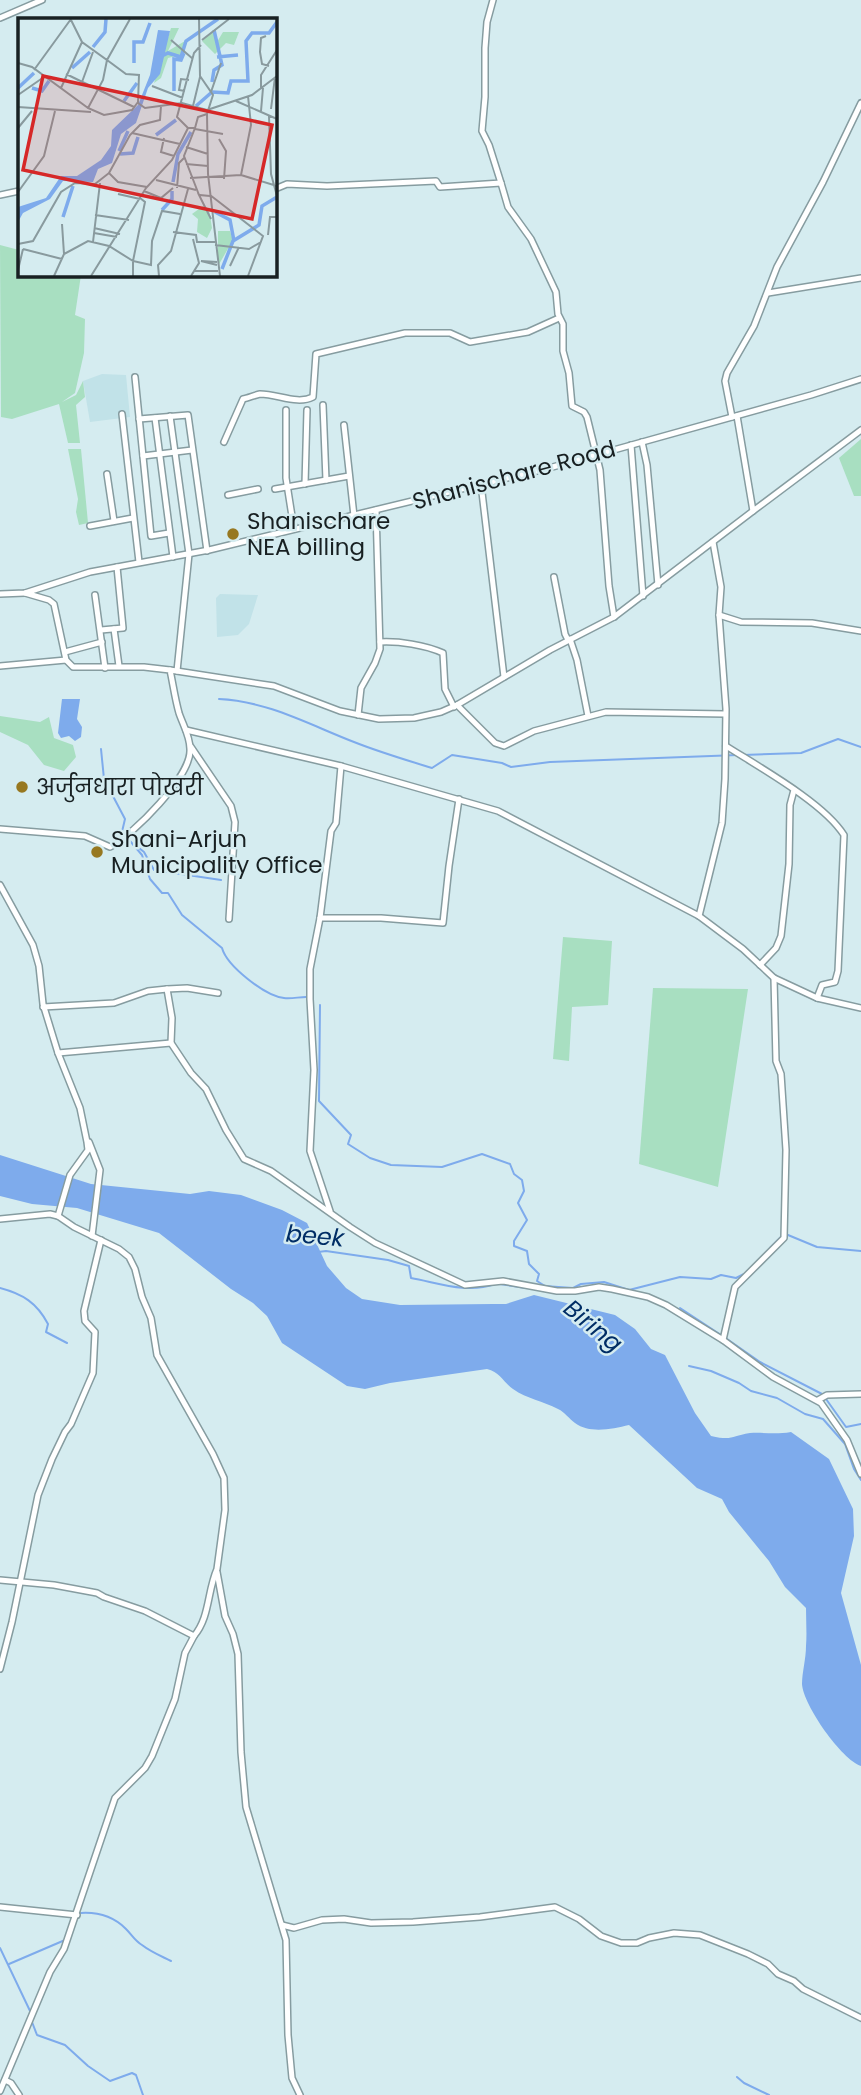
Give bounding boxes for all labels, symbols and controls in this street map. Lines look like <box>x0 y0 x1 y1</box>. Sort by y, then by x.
inset map <box>18 18 276 276</box>
street label: Shanischare Road <box>409 432 619 518</box>
place label: Shanischare NEA billing <box>247 505 390 563</box>
marker: Shanischare NEA billing <box>225 526 241 542</box>
place label: अर्जुनधारा पोखरी <box>36 771 204 803</box>
marker: अर्जुनधारा पोखरी <box>14 779 30 795</box>
place label: Shani-Arjun Municipality Office <box>111 823 323 881</box>
marker: Shani-Arjun Municipality Office <box>89 844 105 860</box>
water label: beek <box>285 1217 347 1255</box>
water label: Biring <box>557 1292 630 1360</box>

